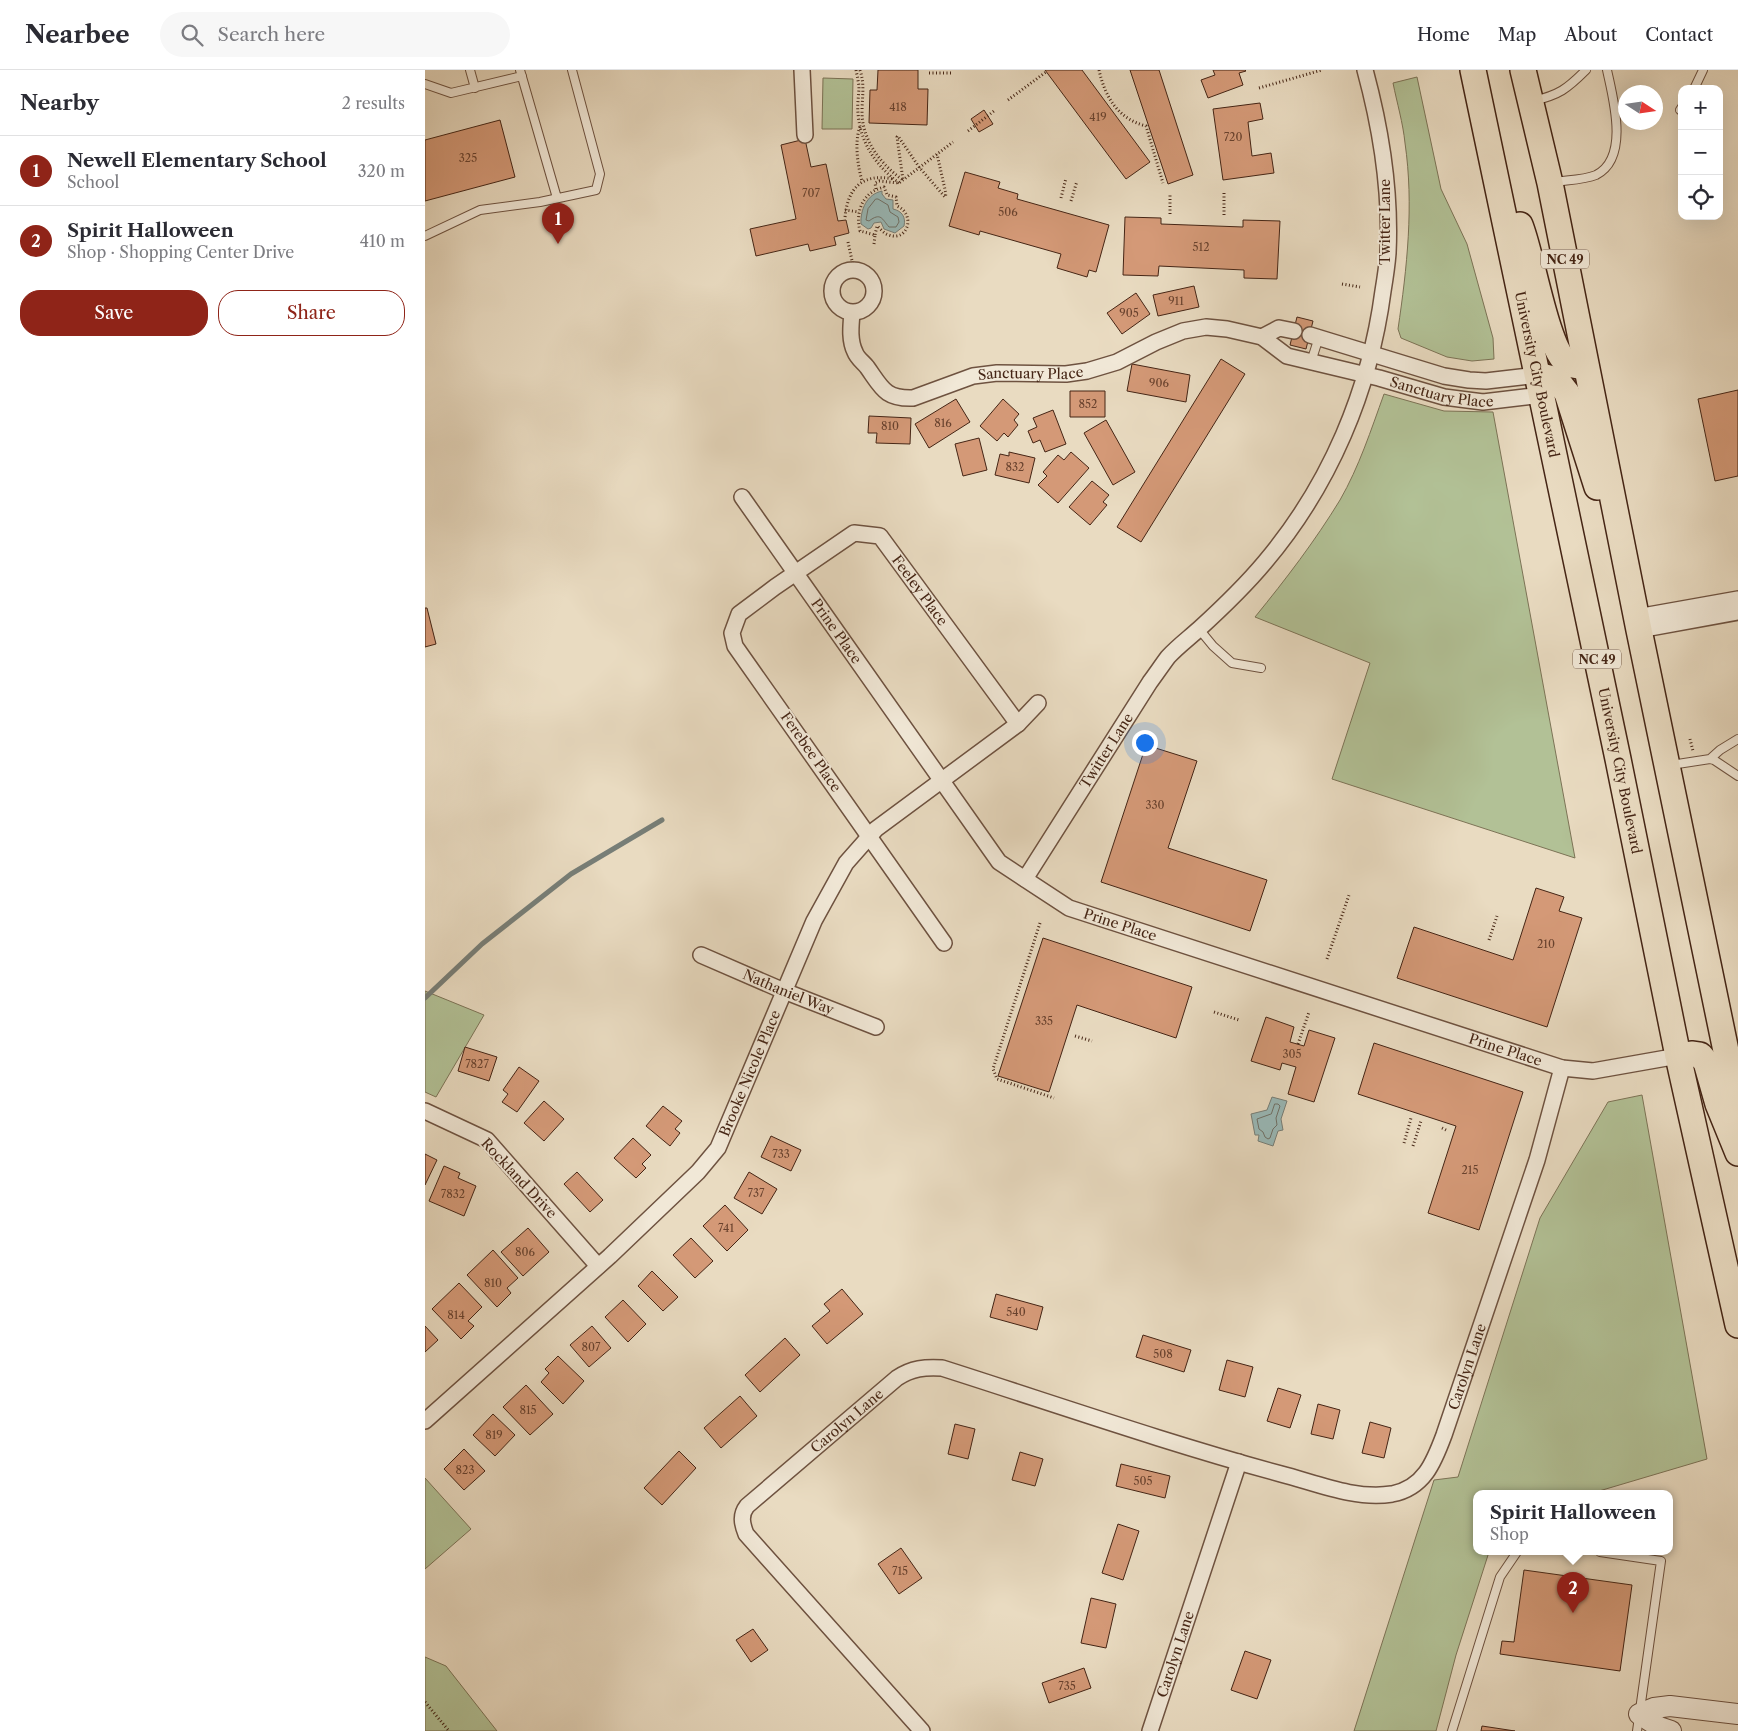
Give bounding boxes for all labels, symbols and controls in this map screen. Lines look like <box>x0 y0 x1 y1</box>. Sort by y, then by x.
search box <box>160 12 510 57</box>
text: Nearbee <box>25 20 130 49</box>
icon: search <box>178 21 206 49</box>
text: Search here <box>218 23 325 46</box>
text: Home <box>1417 24 1470 46</box>
text: Map <box>1498 24 1536 46</box>
text: About <box>1564 24 1617 46</box>
text: Contact <box>1645 24 1713 46</box>
north arrow <box>1618 85 1663 130</box>
map controls <box>1678 85 1723 220</box>
button: + <box>1678 85 1723 130</box>
text: Nearby <box>20 90 99 115</box>
text: 2 results <box>342 93 405 113</box>
house number: 418 <box>889 100 907 114</box>
house number: 419 <box>1089 110 1107 124</box>
house number: 720 <box>1224 130 1242 144</box>
button: − <box>1678 130 1723 175</box>
text: Newell Elementary School <box>67 149 327 172</box>
house number: 325 <box>459 151 477 165</box>
text: 1 <box>32 161 40 181</box>
text: 320 m <box>358 161 405 181</box>
text: School <box>67 172 119 192</box>
button: locate <box>1678 175 1723 220</box>
street label: Twitter Lane <box>1376 179 1394 265</box>
house number: 707 <box>802 186 820 200</box>
pin: 1 <box>542 203 574 244</box>
house number: 506 <box>998 205 1018 219</box>
text: Spirit Halloween <box>67 219 234 242</box>
text: 2 <box>31 231 41 251</box>
text: 410 m <box>360 231 405 251</box>
house number: 512 <box>1193 240 1209 254</box>
text: Shop · Shopping Center Drive <box>67 242 294 262</box>
road number: NC 49 <box>1541 250 1589 268</box>
button: Save <box>20 290 208 336</box>
button: Share <box>218 290 405 336</box>
street label: University City Boulevard <box>1511 290 1563 460</box>
house number: 911 <box>1168 294 1184 308</box>
house number: 905 <box>1119 306 1139 320</box>
street label: Sanctuary Place <box>977 363 1085 384</box>
street label: Sanctuary Place <box>1388 373 1495 411</box>
house number: 906 <box>1149 376 1169 390</box>
house number: 852 <box>1079 397 1097 411</box>
house number: 816 <box>934 416 952 430</box>
house number: 810 <box>881 419 899 433</box>
house number: 832 <box>1006 460 1024 474</box>
street label: Feeley Place <box>888 552 952 629</box>
street label: Prine Place <box>807 595 866 667</box>
road number: NC 49 <box>1573 650 1621 668</box>
street label: University City Boulevard <box>1594 686 1646 856</box>
street label: Ferebee Place <box>777 708 845 796</box>
street label: Twitter Lane <box>1076 709 1137 792</box>
your location <box>1132 730 1158 756</box>
house number: 330 <box>1145 798 1165 812</box>
street label: Prine Place <box>1081 904 1159 945</box>
house number: 210 <box>1537 937 1555 951</box>
street label: Nathaniel Way <box>740 965 837 1019</box>
street label: Brooke Nicole Place <box>715 1007 784 1139</box>
house number: 335 <box>1035 1014 1053 1028</box>
street label: Prine Place <box>1467 1029 1544 1070</box>
house number: 305 <box>1282 1047 1302 1061</box>
house number: 7827 <box>465 1057 489 1071</box>
street label: Rockland Drive <box>477 1134 561 1222</box>
house number: 733 <box>772 1147 790 1161</box>
house number: 215 <box>1462 1163 1478 1177</box>
house number: 737 <box>748 1186 765 1200</box>
house number: 7832 <box>441 1187 465 1201</box>
house number: 741 <box>718 1221 734 1235</box>
house number: 806 <box>515 1245 536 1259</box>
house number: 810 <box>484 1276 502 1290</box>
house number: 540 <box>1006 1305 1026 1319</box>
house number: 814 <box>447 1308 465 1322</box>
street label: Carolyn Lane <box>1444 1321 1490 1412</box>
house number: 807 <box>582 1340 601 1354</box>
house number: 508 <box>1153 1347 1173 1361</box>
street label: Carolyn Lane <box>807 1385 887 1457</box>
house number: 815 <box>519 1403 537 1417</box>
house number: 819 <box>485 1428 503 1442</box>
house number: 823 <box>456 1463 474 1477</box>
house number: 505 <box>1134 1474 1152 1488</box>
popup <box>1473 1490 1673 1555</box>
text: Spirit Halloween <box>1490 1501 1656 1524</box>
text: Shop <box>1490 1524 1529 1544</box>
house number: 715 <box>892 1564 908 1578</box>
pin: 2 <box>1557 1572 1589 1613</box>
street label: Carolyn Lane <box>1153 1608 1198 1700</box>
house number: 735 <box>1058 1679 1076 1693</box>

